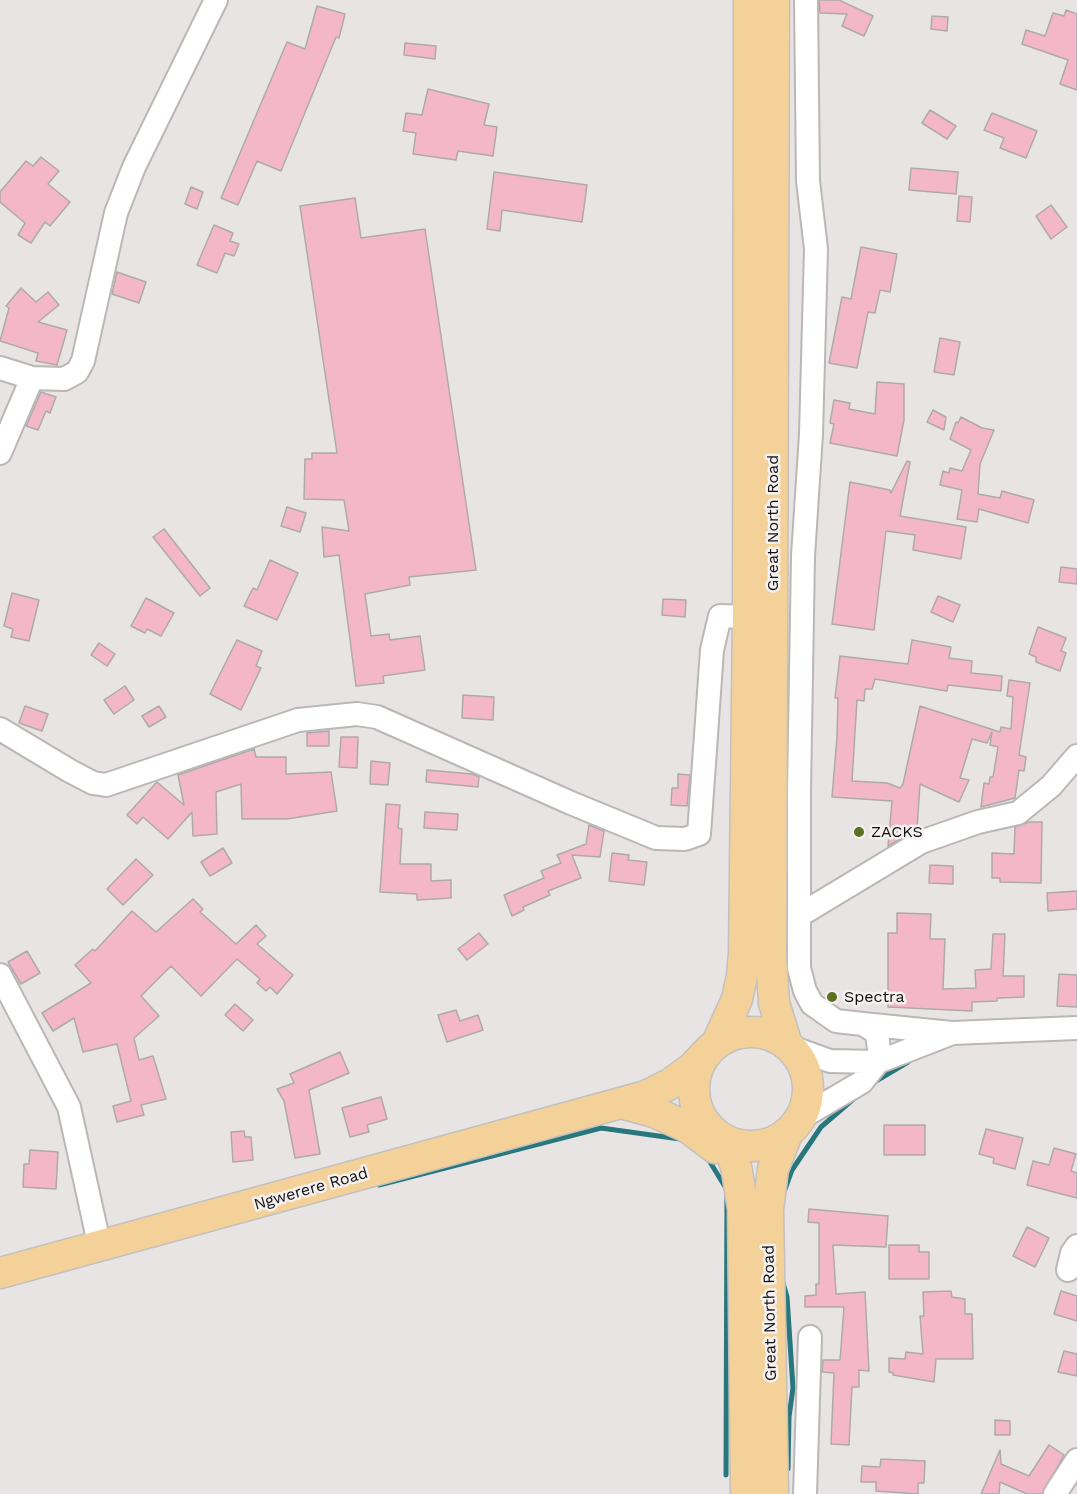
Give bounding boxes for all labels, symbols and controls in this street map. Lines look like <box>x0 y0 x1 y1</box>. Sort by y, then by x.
street label: Great North Road <box>763 455 783 591</box>
place label: ZACKS <box>871 822 923 842</box>
marker: ZACKS <box>852 825 866 839</box>
place label: Spectra <box>844 987 904 1007</box>
marker: Spectra <box>825 990 839 1004</box>
street label: Ngwerere Road <box>252 1164 370 1214</box>
street label: Great North Road <box>759 1245 781 1381</box>

